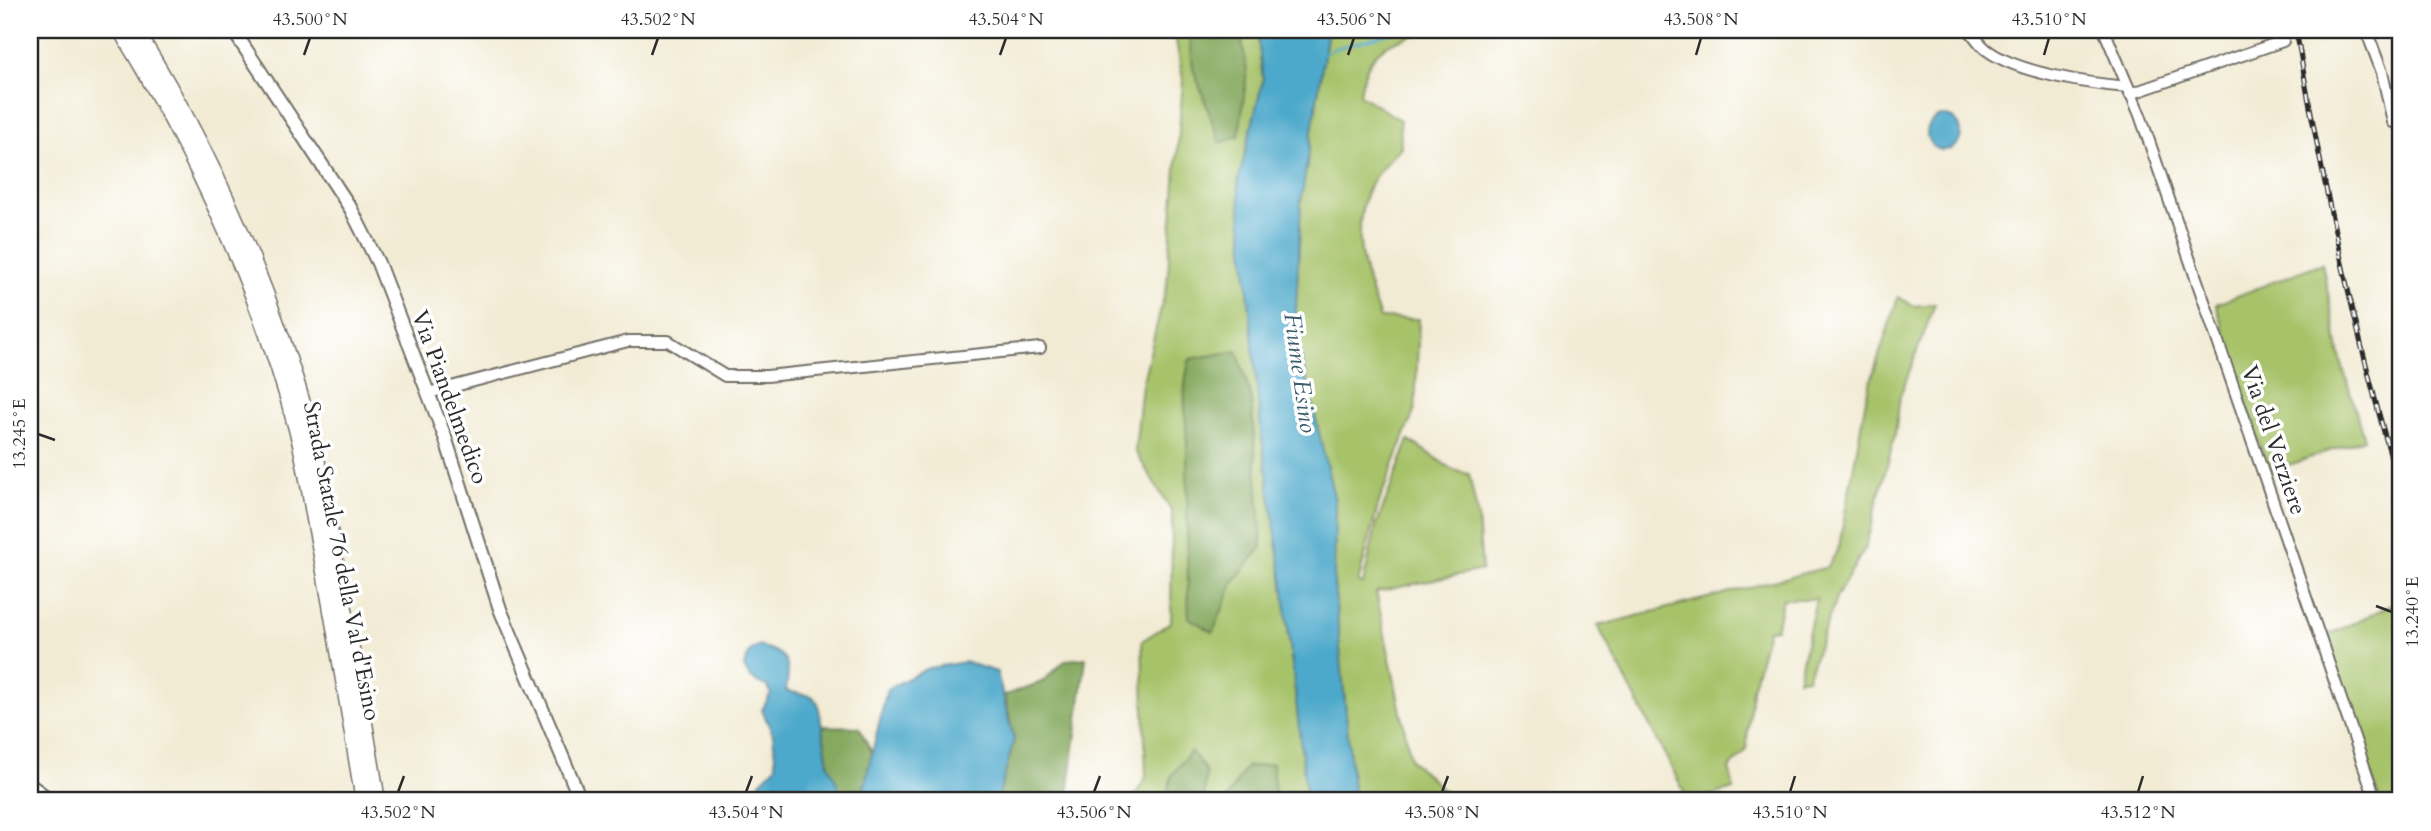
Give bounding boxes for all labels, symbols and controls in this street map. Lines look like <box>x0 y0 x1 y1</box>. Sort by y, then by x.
text: 43.500°N <box>272 7 348 32</box>
text: 43.502°N <box>620 7 696 32</box>
text: 43.504°N <box>968 7 1044 32</box>
text: 43.506°N <box>1316 7 1392 32</box>
text: 43.508°N <box>1663 7 1739 32</box>
text: 43.510°N <box>2011 7 2087 32</box>
street label: Via Piandelmedico <box>404 306 496 488</box>
water label: Fiume Esino <box>1275 311 1325 435</box>
street label: Via del Verziere <box>2234 361 2314 519</box>
text: 13.245°E <box>7 399 32 470</box>
street label: Strada Statale 76 della Val d'Esino <box>296 399 388 723</box>
text: 13.240°E <box>2400 577 2425 648</box>
text: 43.502°N <box>360 800 436 825</box>
text: 43.504°N <box>708 800 784 825</box>
text: 43.506°N <box>1056 800 1132 825</box>
text: 43.508°N <box>1404 800 1480 825</box>
text: 43.510°N <box>1752 800 1828 825</box>
text: 43.512°N <box>2100 800 2176 825</box>

